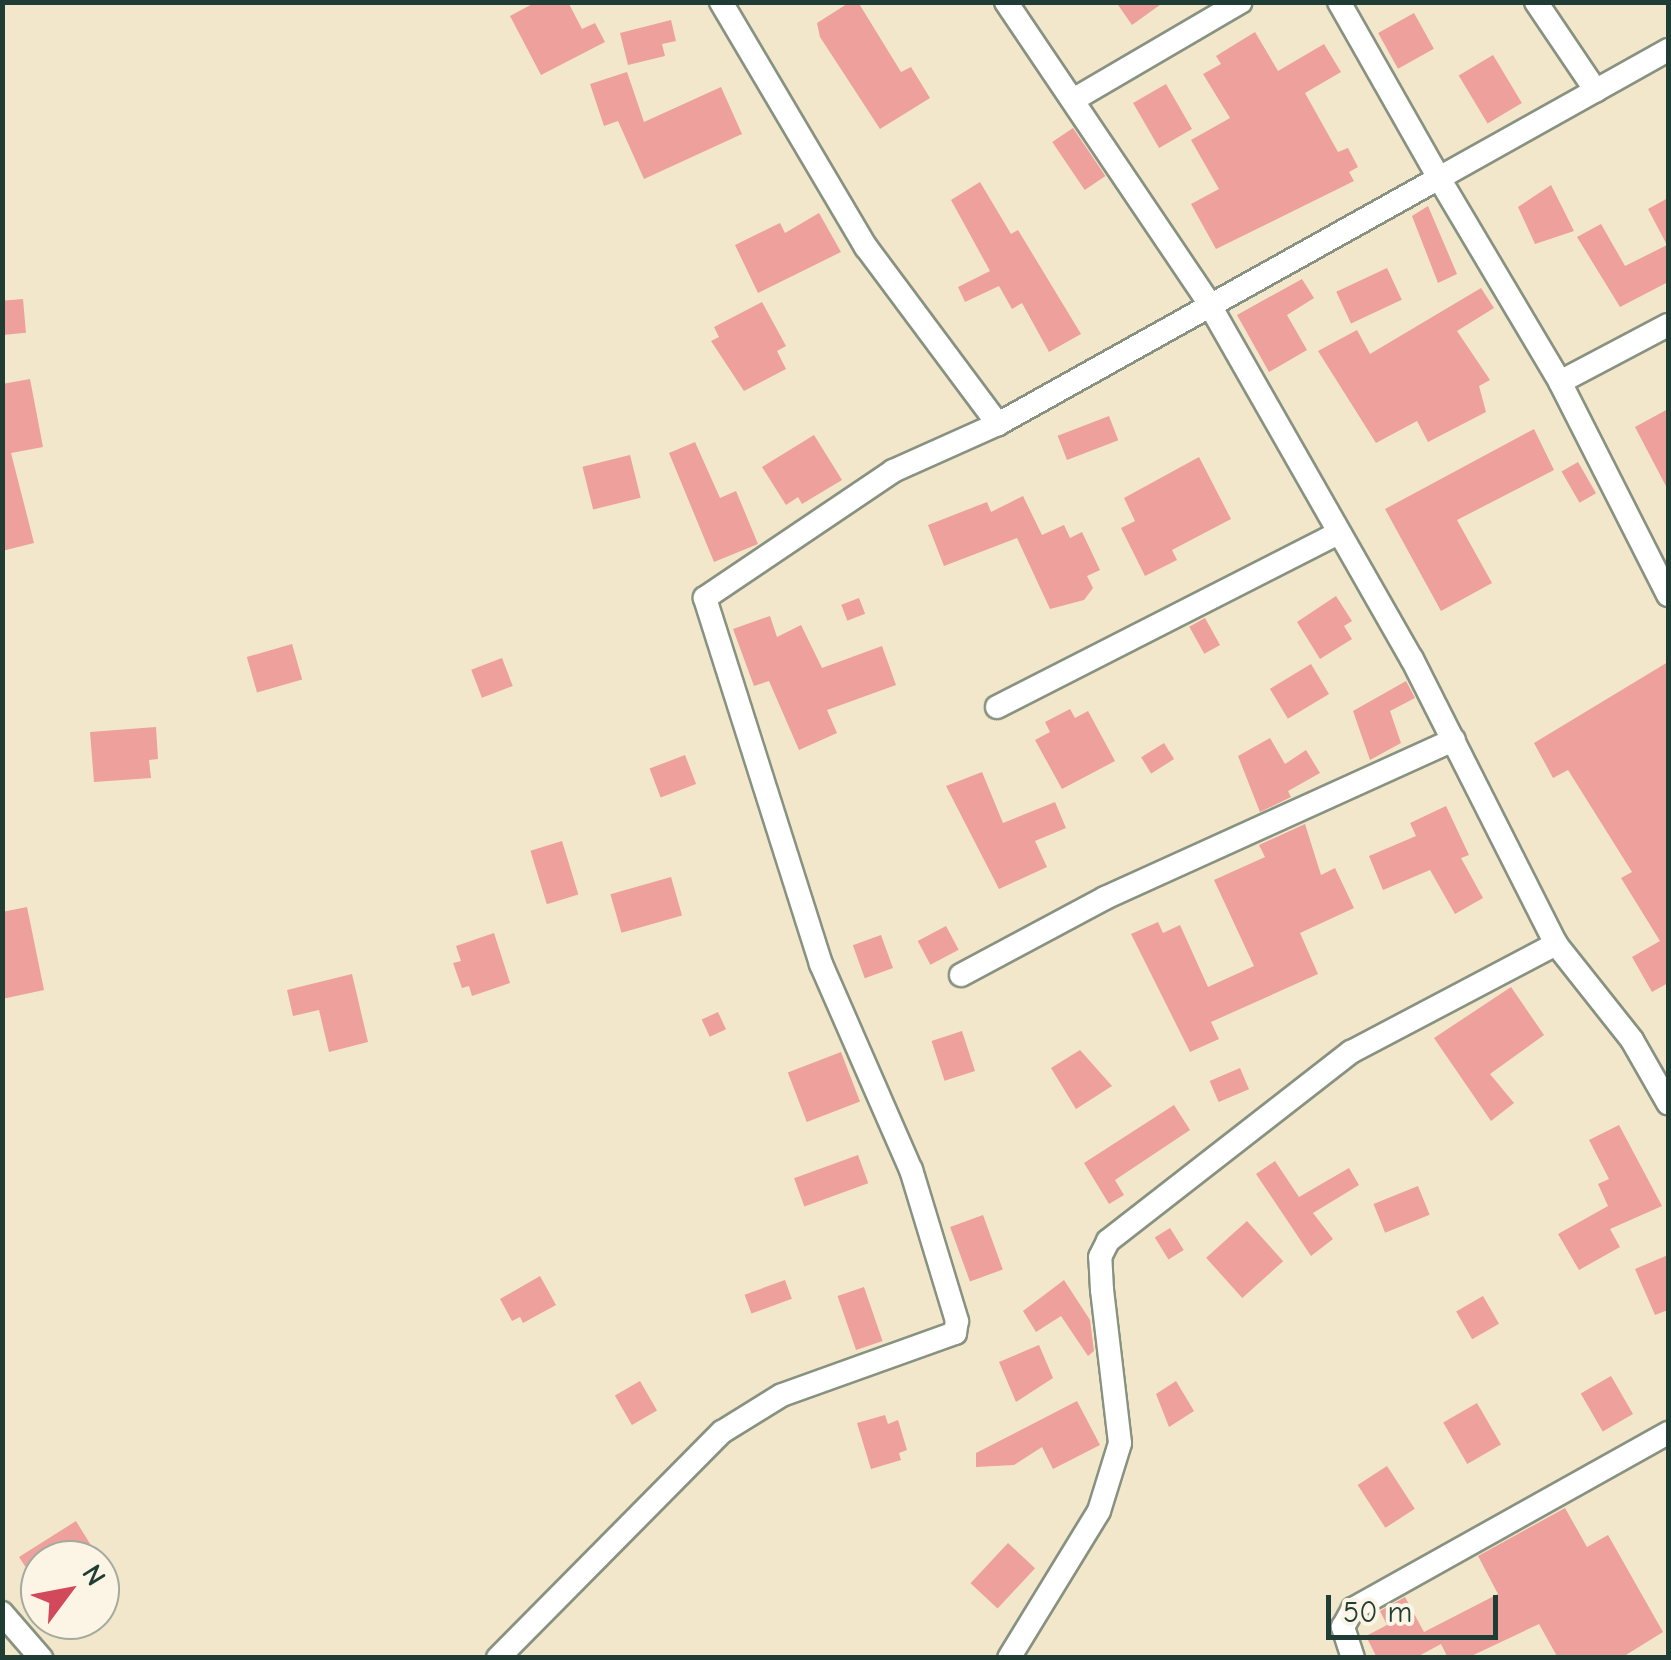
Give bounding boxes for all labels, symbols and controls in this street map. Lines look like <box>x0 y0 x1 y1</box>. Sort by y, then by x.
north arrow <box>20 1540 120 1640</box>
text: N <box>75 1559 112 1591</box>
scale bar <box>1331 1575 1504 1637</box>
text: 50 m <box>1343 1595 1412 1630</box>

